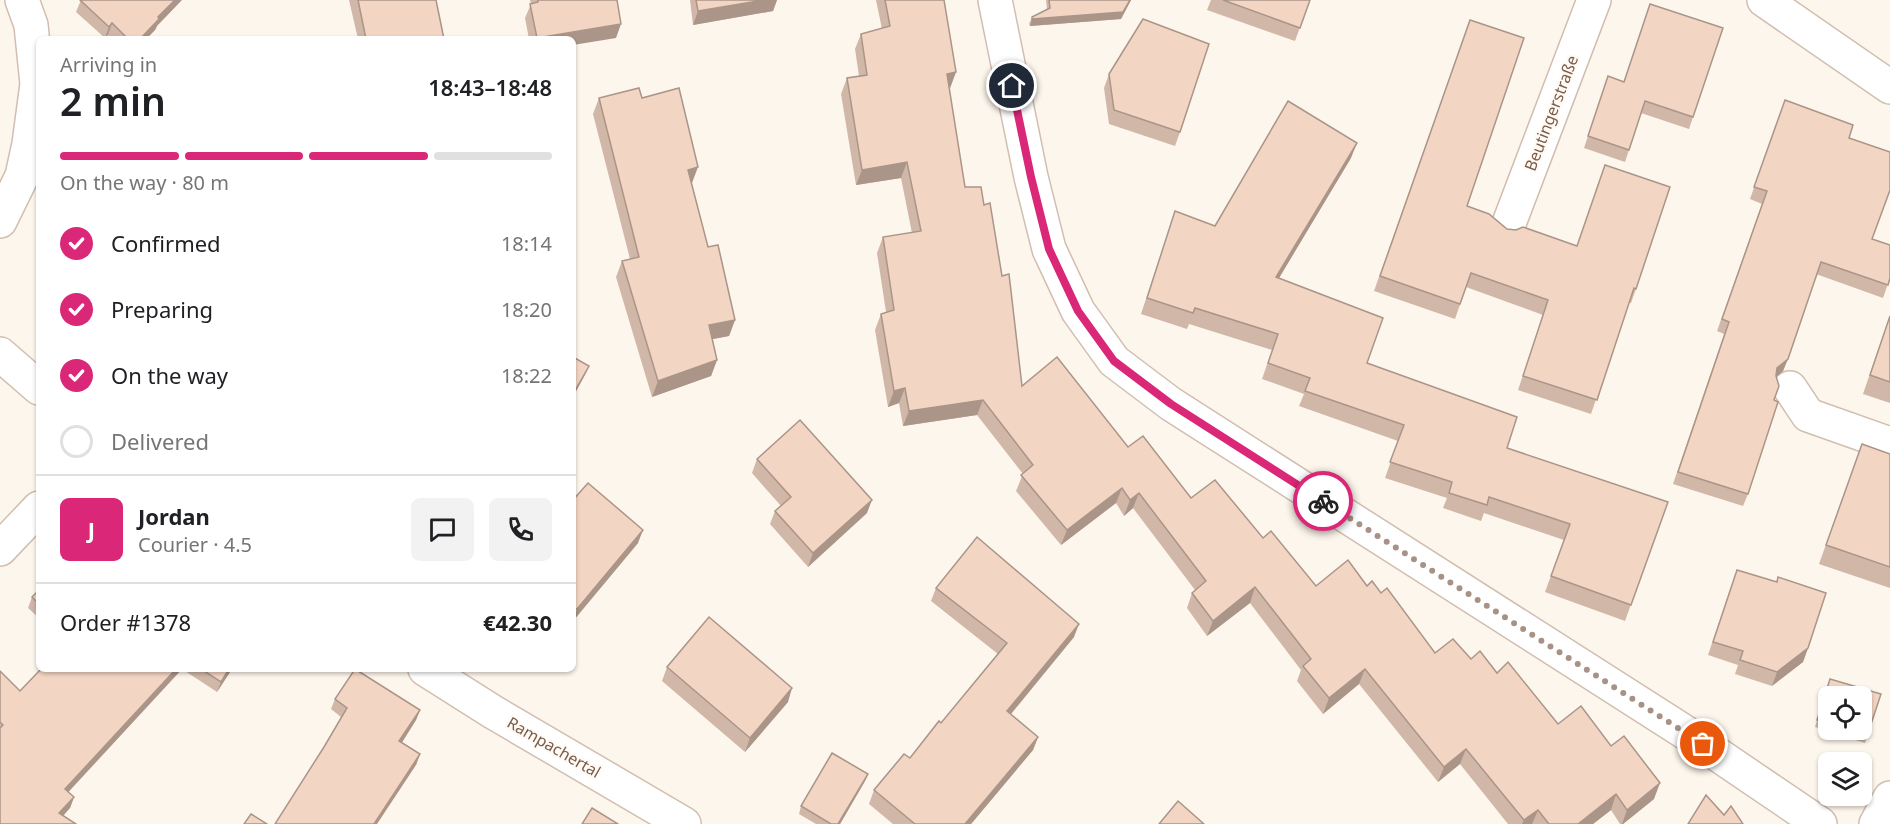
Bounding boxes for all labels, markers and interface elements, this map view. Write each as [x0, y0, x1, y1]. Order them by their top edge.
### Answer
text: Arriving in [60, 51, 157, 78]
street label: Beutingerstraße [1519, 52, 1583, 174]
pin [986, 60, 1037, 111]
icon: home [995, 69, 1028, 102]
text: 18:43–18:48 [428, 72, 552, 102]
text: 2 min [60, 74, 166, 127]
text: On the way · 80 m [60, 169, 229, 196]
icon: check [60, 227, 93, 260]
text: Confirmed [111, 228, 221, 258]
text: 18:14 [501, 230, 552, 257]
icon: check [60, 293, 93, 326]
text: Preparing [111, 294, 213, 324]
text: 18:20 [501, 296, 552, 323]
icon: check [60, 359, 93, 392]
text: On the way [111, 360, 228, 390]
text: 18:22 [501, 362, 552, 389]
text: Delivered [111, 426, 209, 456]
courier [1293, 471, 1353, 531]
icon: bike [1307, 485, 1340, 518]
button: chat [411, 498, 474, 561]
button: phone [489, 498, 552, 561]
text: Jordan [138, 501, 210, 531]
text: J [88, 514, 95, 544]
text: Courier · 4.5 [138, 531, 252, 558]
text: Order #1378 [60, 607, 191, 637]
text: €42.30 [483, 607, 552, 637]
map controls [1818, 686, 1872, 806]
button: locate [1818, 686, 1872, 740]
street label: Rampachertal [503, 711, 605, 783]
pin [1677, 718, 1728, 769]
icon: bag [1686, 727, 1719, 760]
button: layers [1818, 752, 1872, 806]

